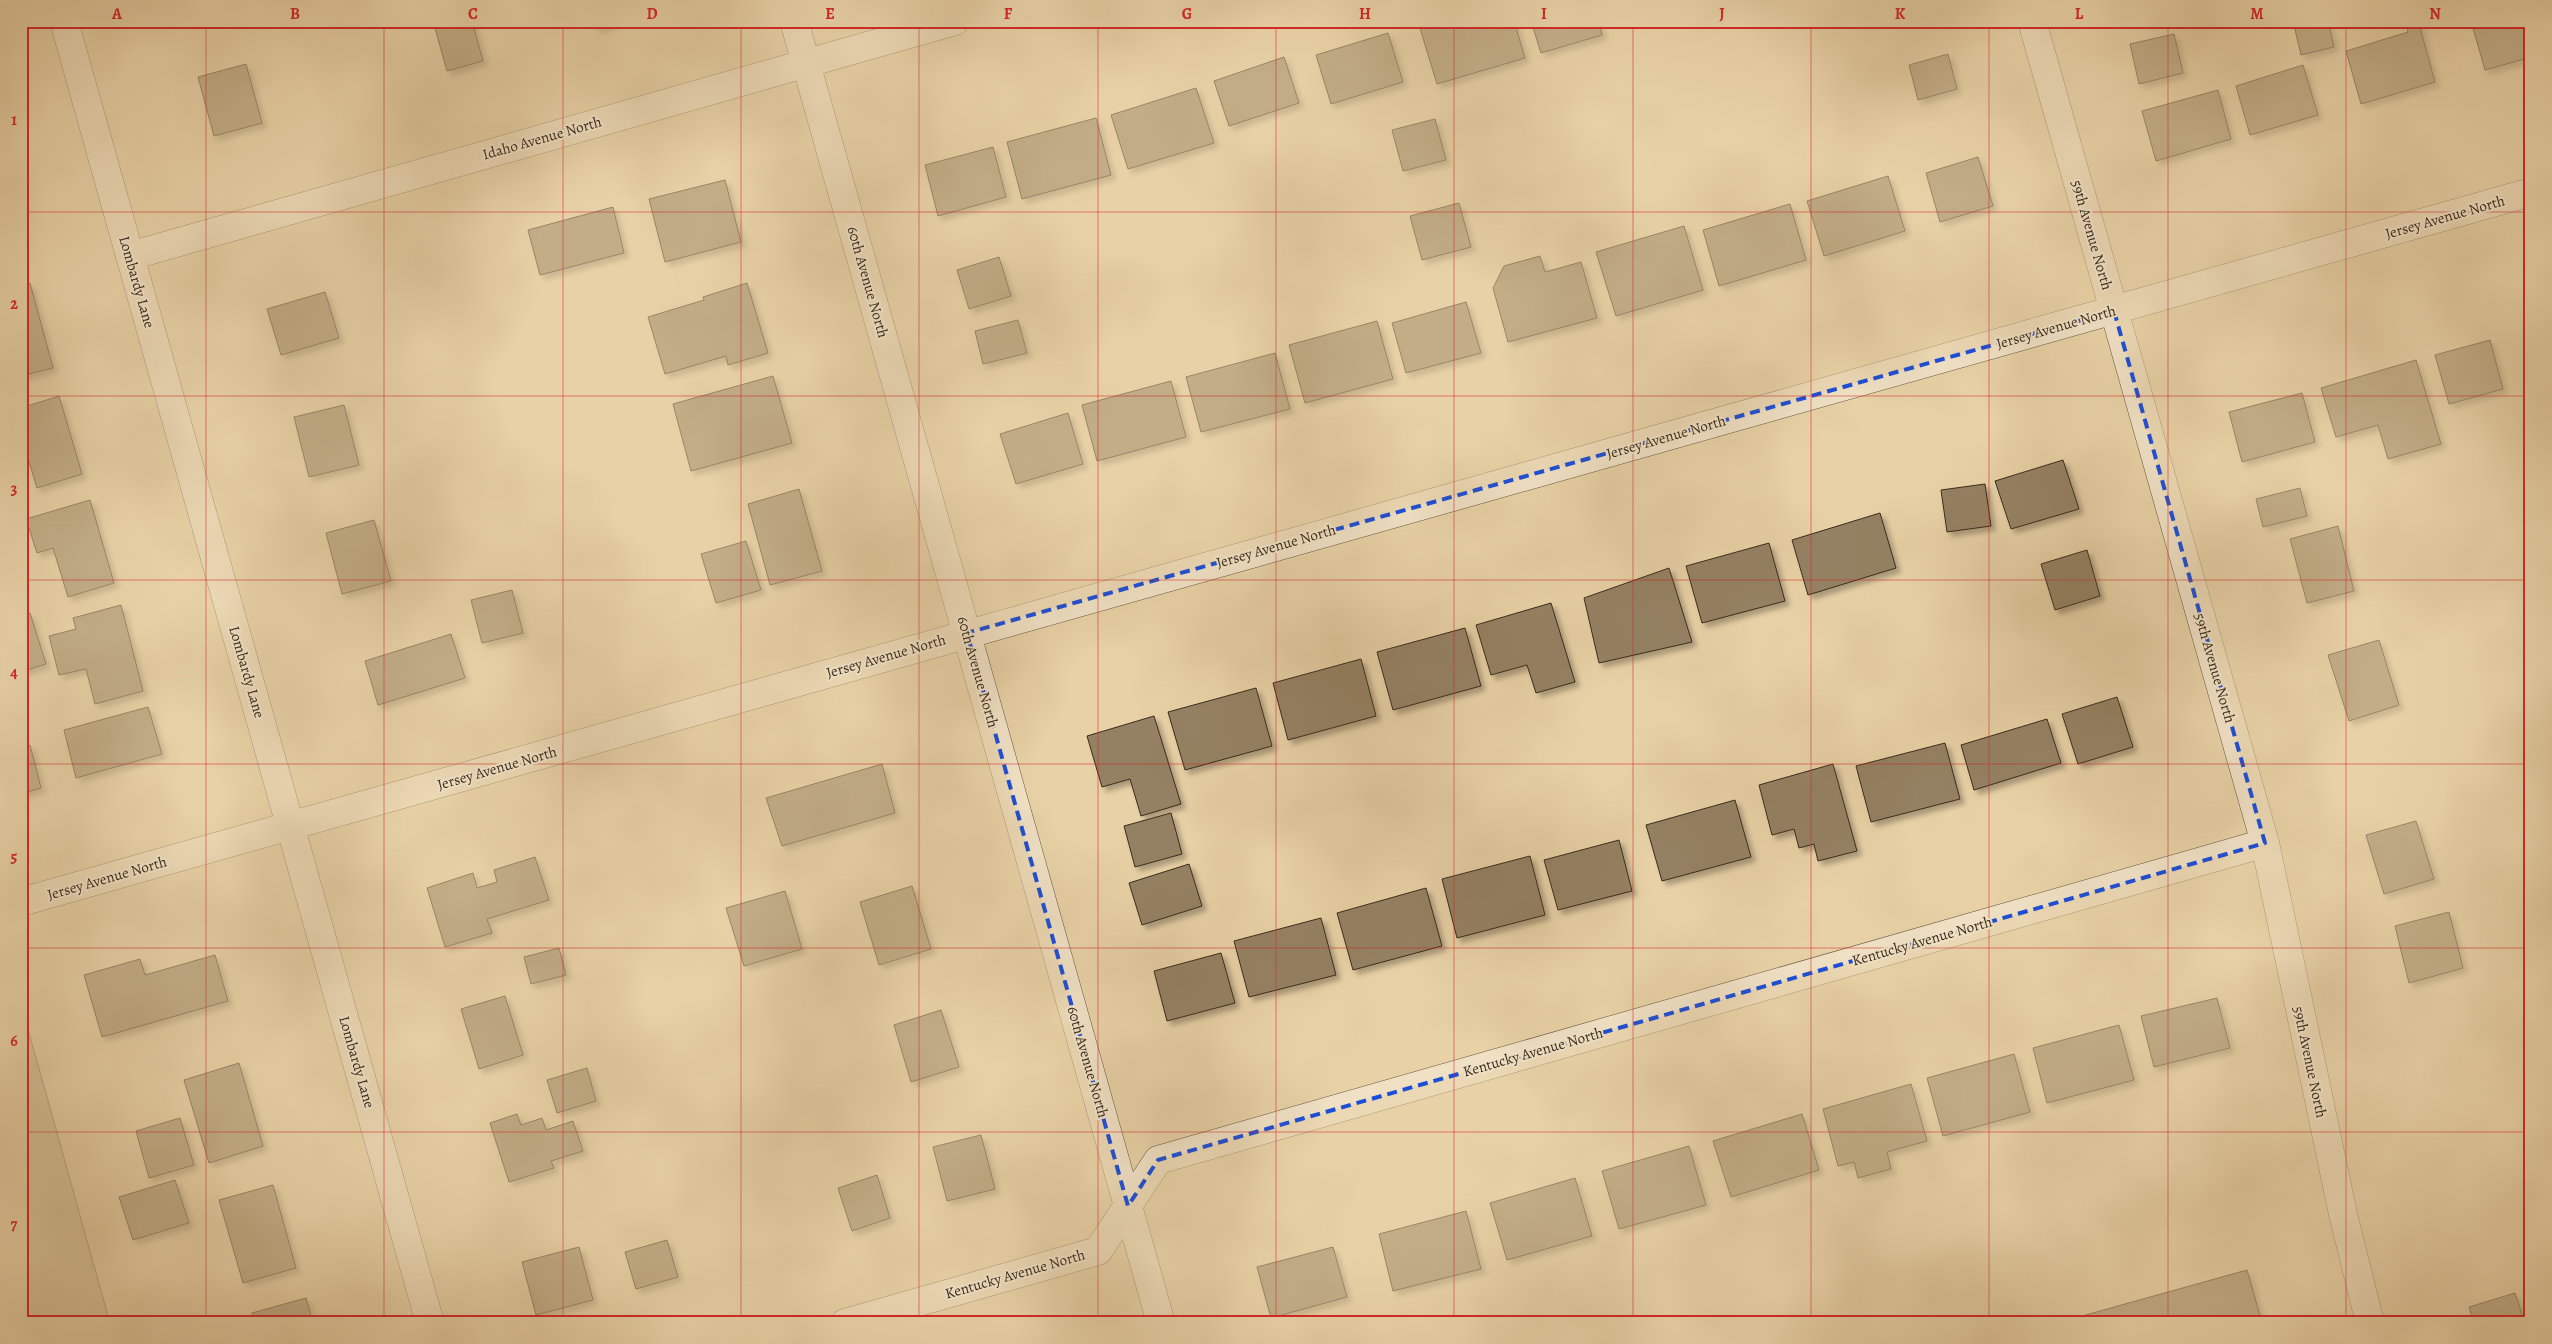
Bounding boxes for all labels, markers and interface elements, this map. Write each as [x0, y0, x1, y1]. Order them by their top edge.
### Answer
text: A [111, 3, 123, 25]
text: B [290, 3, 300, 25]
text: C [468, 3, 478, 25]
text: D [646, 3, 658, 25]
text: E [825, 3, 835, 25]
text: F [1004, 3, 1013, 25]
text: G [1182, 3, 1192, 25]
text: H [1359, 3, 1371, 25]
text: I [1541, 3, 1547, 25]
text: J [1719, 3, 1725, 25]
text: K [1895, 3, 1906, 25]
text: L [2075, 3, 2084, 25]
text: M [2250, 3, 2264, 25]
text: N [2429, 3, 2441, 25]
text: 1 [11, 109, 17, 131]
street label: Idaho Avenue North [480, 111, 604, 165]
street label: 59th Avenue North [2067, 178, 2117, 292]
street label: Jersey Avenue North [2383, 190, 2507, 244]
street label: 60th Avenue North [843, 224, 893, 340]
street label: Lombardy Lane [114, 234, 160, 331]
text: 2 [10, 293, 18, 315]
street label: Jersey Avenue North [1994, 300, 2118, 354]
street label: Jersey Avenue North [1604, 410, 1728, 464]
text: 3 [11, 478, 18, 500]
street label: Jersey Avenue North [1214, 519, 1338, 573]
street label: 59th Avenue North [2190, 611, 2240, 725]
street label: 60th Avenue North [953, 614, 1003, 730]
street label: Lombardy Lane [224, 624, 270, 721]
street label: Jersey Avenue North [824, 629, 948, 683]
text: 4 [10, 662, 18, 684]
street label: Jersey Avenue North [435, 741, 559, 795]
text: 5 [11, 846, 18, 868]
street label: Jersey Avenue North [45, 851, 169, 905]
street label: Kentucky Avenue North [1850, 911, 1994, 971]
street label: 60th Avenue North [1063, 1004, 1113, 1120]
street label: 59th Avenue North [2288, 1004, 2332, 1120]
street label: Lombardy Lane [334, 1014, 380, 1111]
street label: Kentucky Avenue North [1461, 1022, 1605, 1082]
text: 6 [10, 1030, 18, 1052]
text: 7 [11, 1214, 18, 1236]
street label: Kentucky Avenue North [943, 1244, 1087, 1304]

